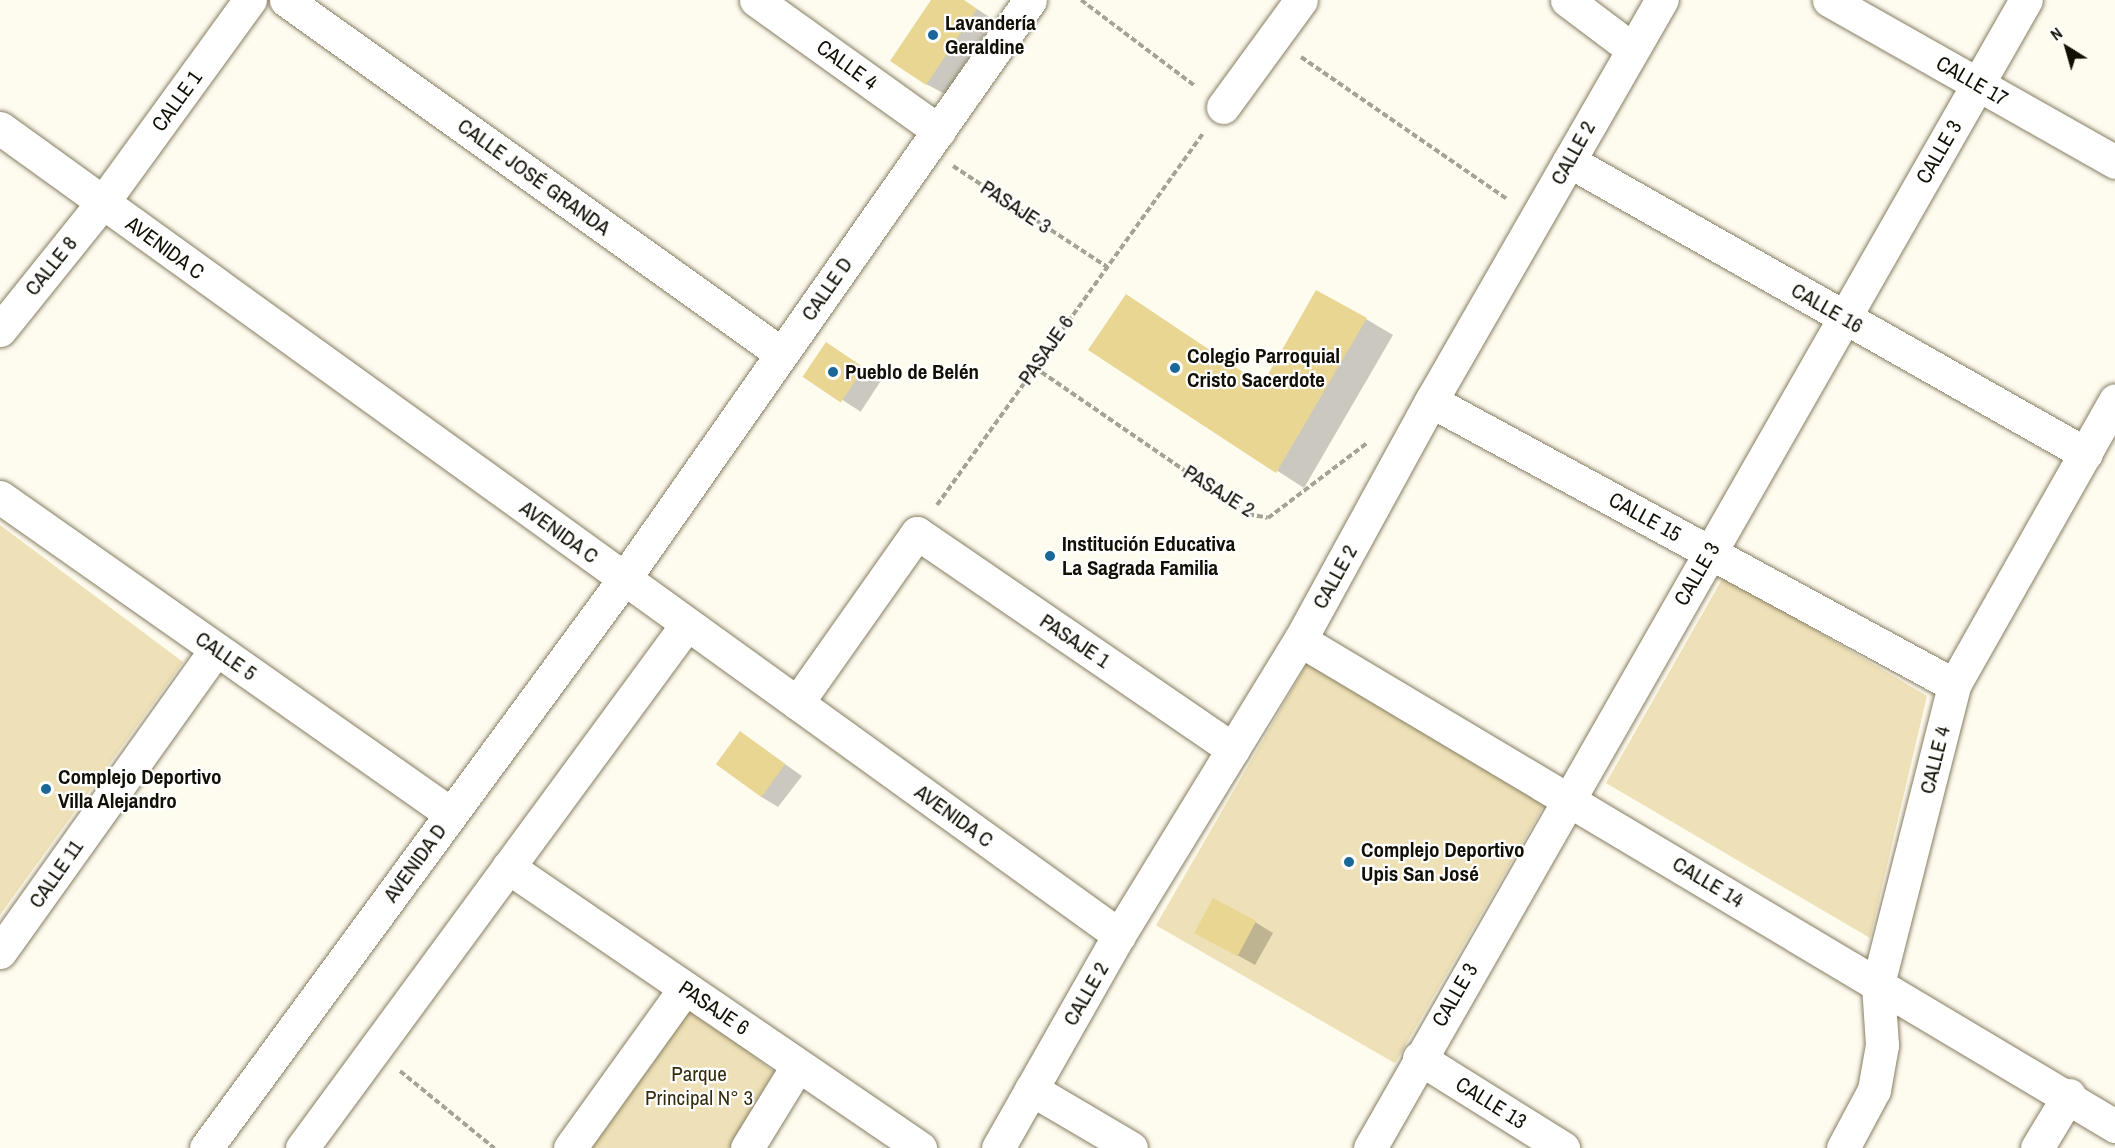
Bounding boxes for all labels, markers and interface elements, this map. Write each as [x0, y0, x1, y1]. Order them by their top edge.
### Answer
place label: Lavandería Geraldine [945, 10, 1036, 60]
north arrow [2037, 18, 2097, 78]
text: N [2046, 22, 2067, 45]
marker: Lavandería Geraldine [926, 28, 940, 42]
street label: CALLE 4 [812, 35, 882, 95]
street label: CALLE 17 [1932, 50, 2012, 112]
street label: CALLE 1 [147, 66, 207, 136]
street label: CALLE JOSÉ GRANDA [453, 113, 615, 241]
street label: CALLE 3 [1911, 116, 1967, 188]
street label: CALLE 2 [1545, 117, 1601, 189]
street label: PASAJE 3 [976, 175, 1056, 239]
street label: AVENIDA C [121, 211, 209, 285]
street label: CALLE 8 [20, 231, 82, 301]
street label: CALLE D [796, 252, 858, 326]
street label: CALLE 16 [1787, 277, 1867, 339]
street label: PASAJE 6 [1013, 310, 1079, 390]
place label: Colegio Parroquial Cristo Sacerdote [1187, 343, 1340, 393]
place label: Pueblo de Belén [845, 359, 979, 385]
marker: Colegio Parroquial Cristo Sacerdote [1168, 361, 1182, 375]
marker: Pueblo de Belén [826, 365, 840, 379]
street label: PASAJE 2 [1179, 459, 1259, 523]
street label: CALLE 15 [1605, 487, 1685, 547]
street label: AVENIDA C [515, 495, 603, 569]
place label: Institución Educativa La Sagrada Familia [1062, 531, 1235, 581]
street label: CALLE 3 [1669, 538, 1725, 610]
street label: CALLE 2 [1307, 541, 1363, 613]
marker: Institución Educativa La Sagrada Familia [1043, 549, 1057, 563]
street label: PASAJE 1 [1035, 608, 1115, 674]
street label: CALLE 5 [191, 626, 261, 686]
street label: CALLE 4 [1914, 724, 1956, 796]
place label: Complejo Deportivo Villa Alejandro [58, 764, 222, 814]
street label: AVENIDA C [910, 779, 998, 853]
marker: Complejo Deportivo Villa Alejandro [39, 782, 53, 796]
street label: AVENIDA D [378, 819, 452, 907]
street label: CALLE 11 [24, 835, 88, 913]
place label: Complejo Deportivo Upis San José [1361, 837, 1525, 887]
street label: CALLE 14 [1668, 851, 1748, 913]
marker: Complejo Deportivo Upis San José [1342, 855, 1356, 869]
street label: CALLE 2 [1058, 958, 1114, 1030]
street label: CALLE 3 [1427, 959, 1483, 1031]
street label: PASAJE 6 [674, 975, 754, 1041]
park label: Parque Principal N° 3 [645, 1061, 753, 1111]
street label: CALLE 13 [1451, 1072, 1531, 1134]

